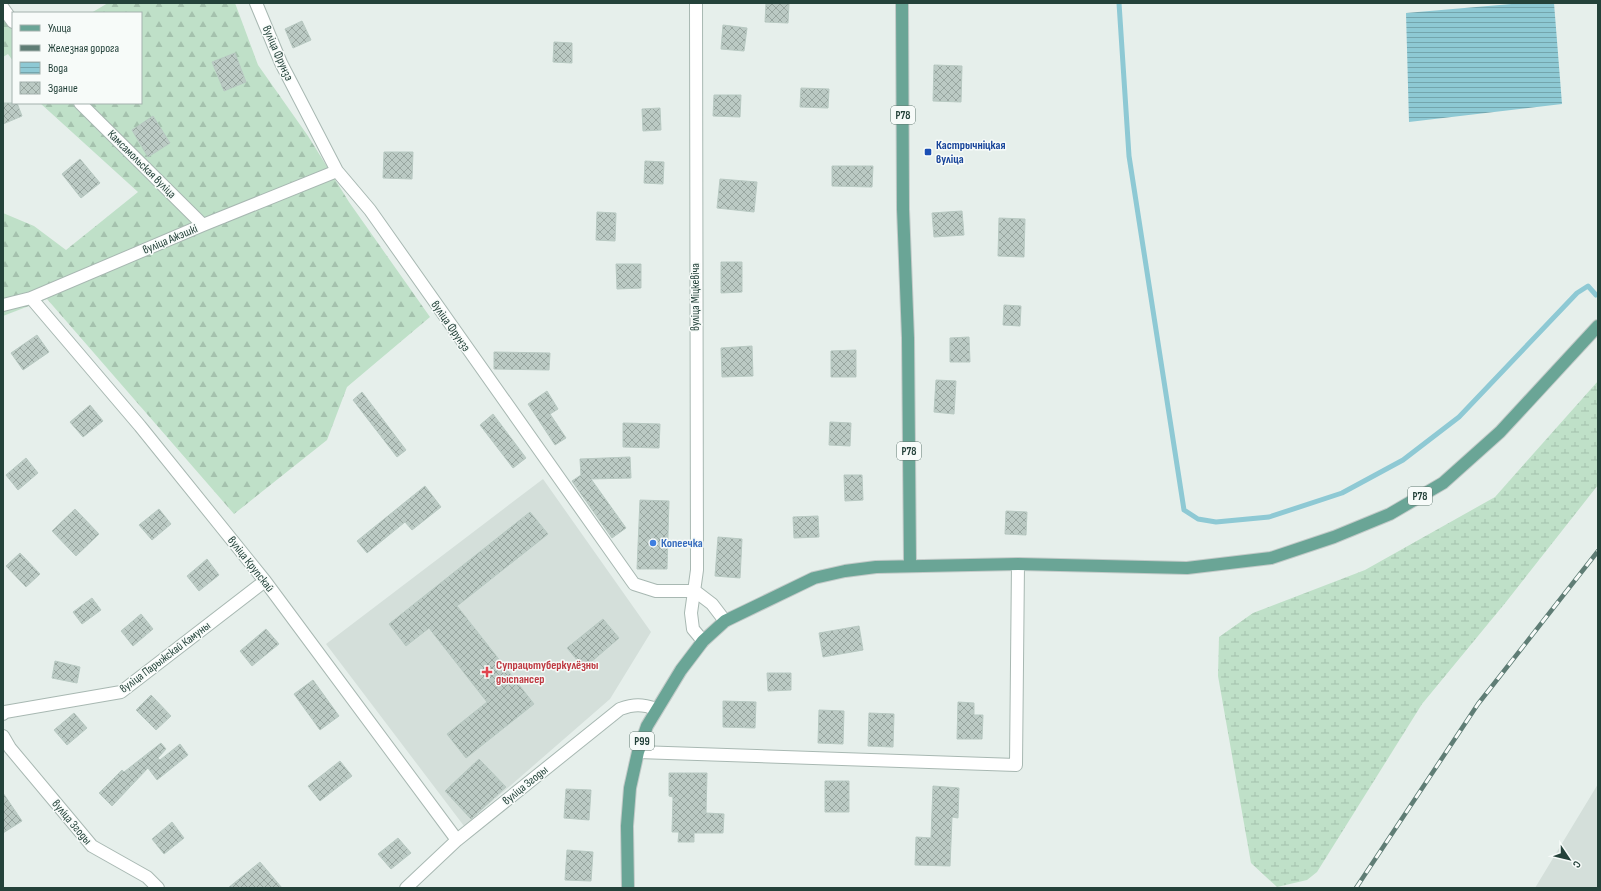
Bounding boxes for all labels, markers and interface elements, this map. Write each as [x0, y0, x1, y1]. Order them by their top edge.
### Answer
legend [12, 12, 142, 104]
text: Улица [48, 21, 72, 36]
street label: вуліца Фрунзэ [259, 23, 296, 83]
text: Железная дорога [48, 41, 120, 56]
text: Вода [48, 61, 68, 76]
text: Здание [48, 81, 78, 96]
road number: Р78 [891, 106, 915, 124]
street label: Камсамольская вуліца [104, 127, 179, 202]
place label: Кастрычніцкая вуліца [936, 138, 1006, 167]
marker: Кастрычніцкая вуліца [923, 147, 933, 157]
street label: вуліца Ажэшкі [140, 221, 200, 258]
street label: вуліца Міцкевіча [688, 263, 703, 331]
street label: вуліца Фрунзэ [428, 298, 474, 355]
road number: Р78 [897, 442, 921, 460]
road number: Р78 [1408, 487, 1432, 505]
street label: вуліца Крупскай [224, 533, 277, 595]
place label: Копеечка [661, 536, 703, 551]
marker: Копеечка [648, 538, 658, 548]
street label: вуліца Парыжскай Камуны [117, 618, 214, 696]
place label: Супрацьтуберкулёзны дыспансер [496, 658, 599, 687]
marker: Супрацьтуберкулёзны дыспансер [481, 666, 493, 678]
road number: Р99 [630, 732, 654, 750]
street label: вуліца Згоды [500, 762, 551, 808]
street label: вуліца Згоды [48, 797, 95, 848]
north arrow [1549, 839, 1589, 879]
text: С [1570, 858, 1584, 871]

